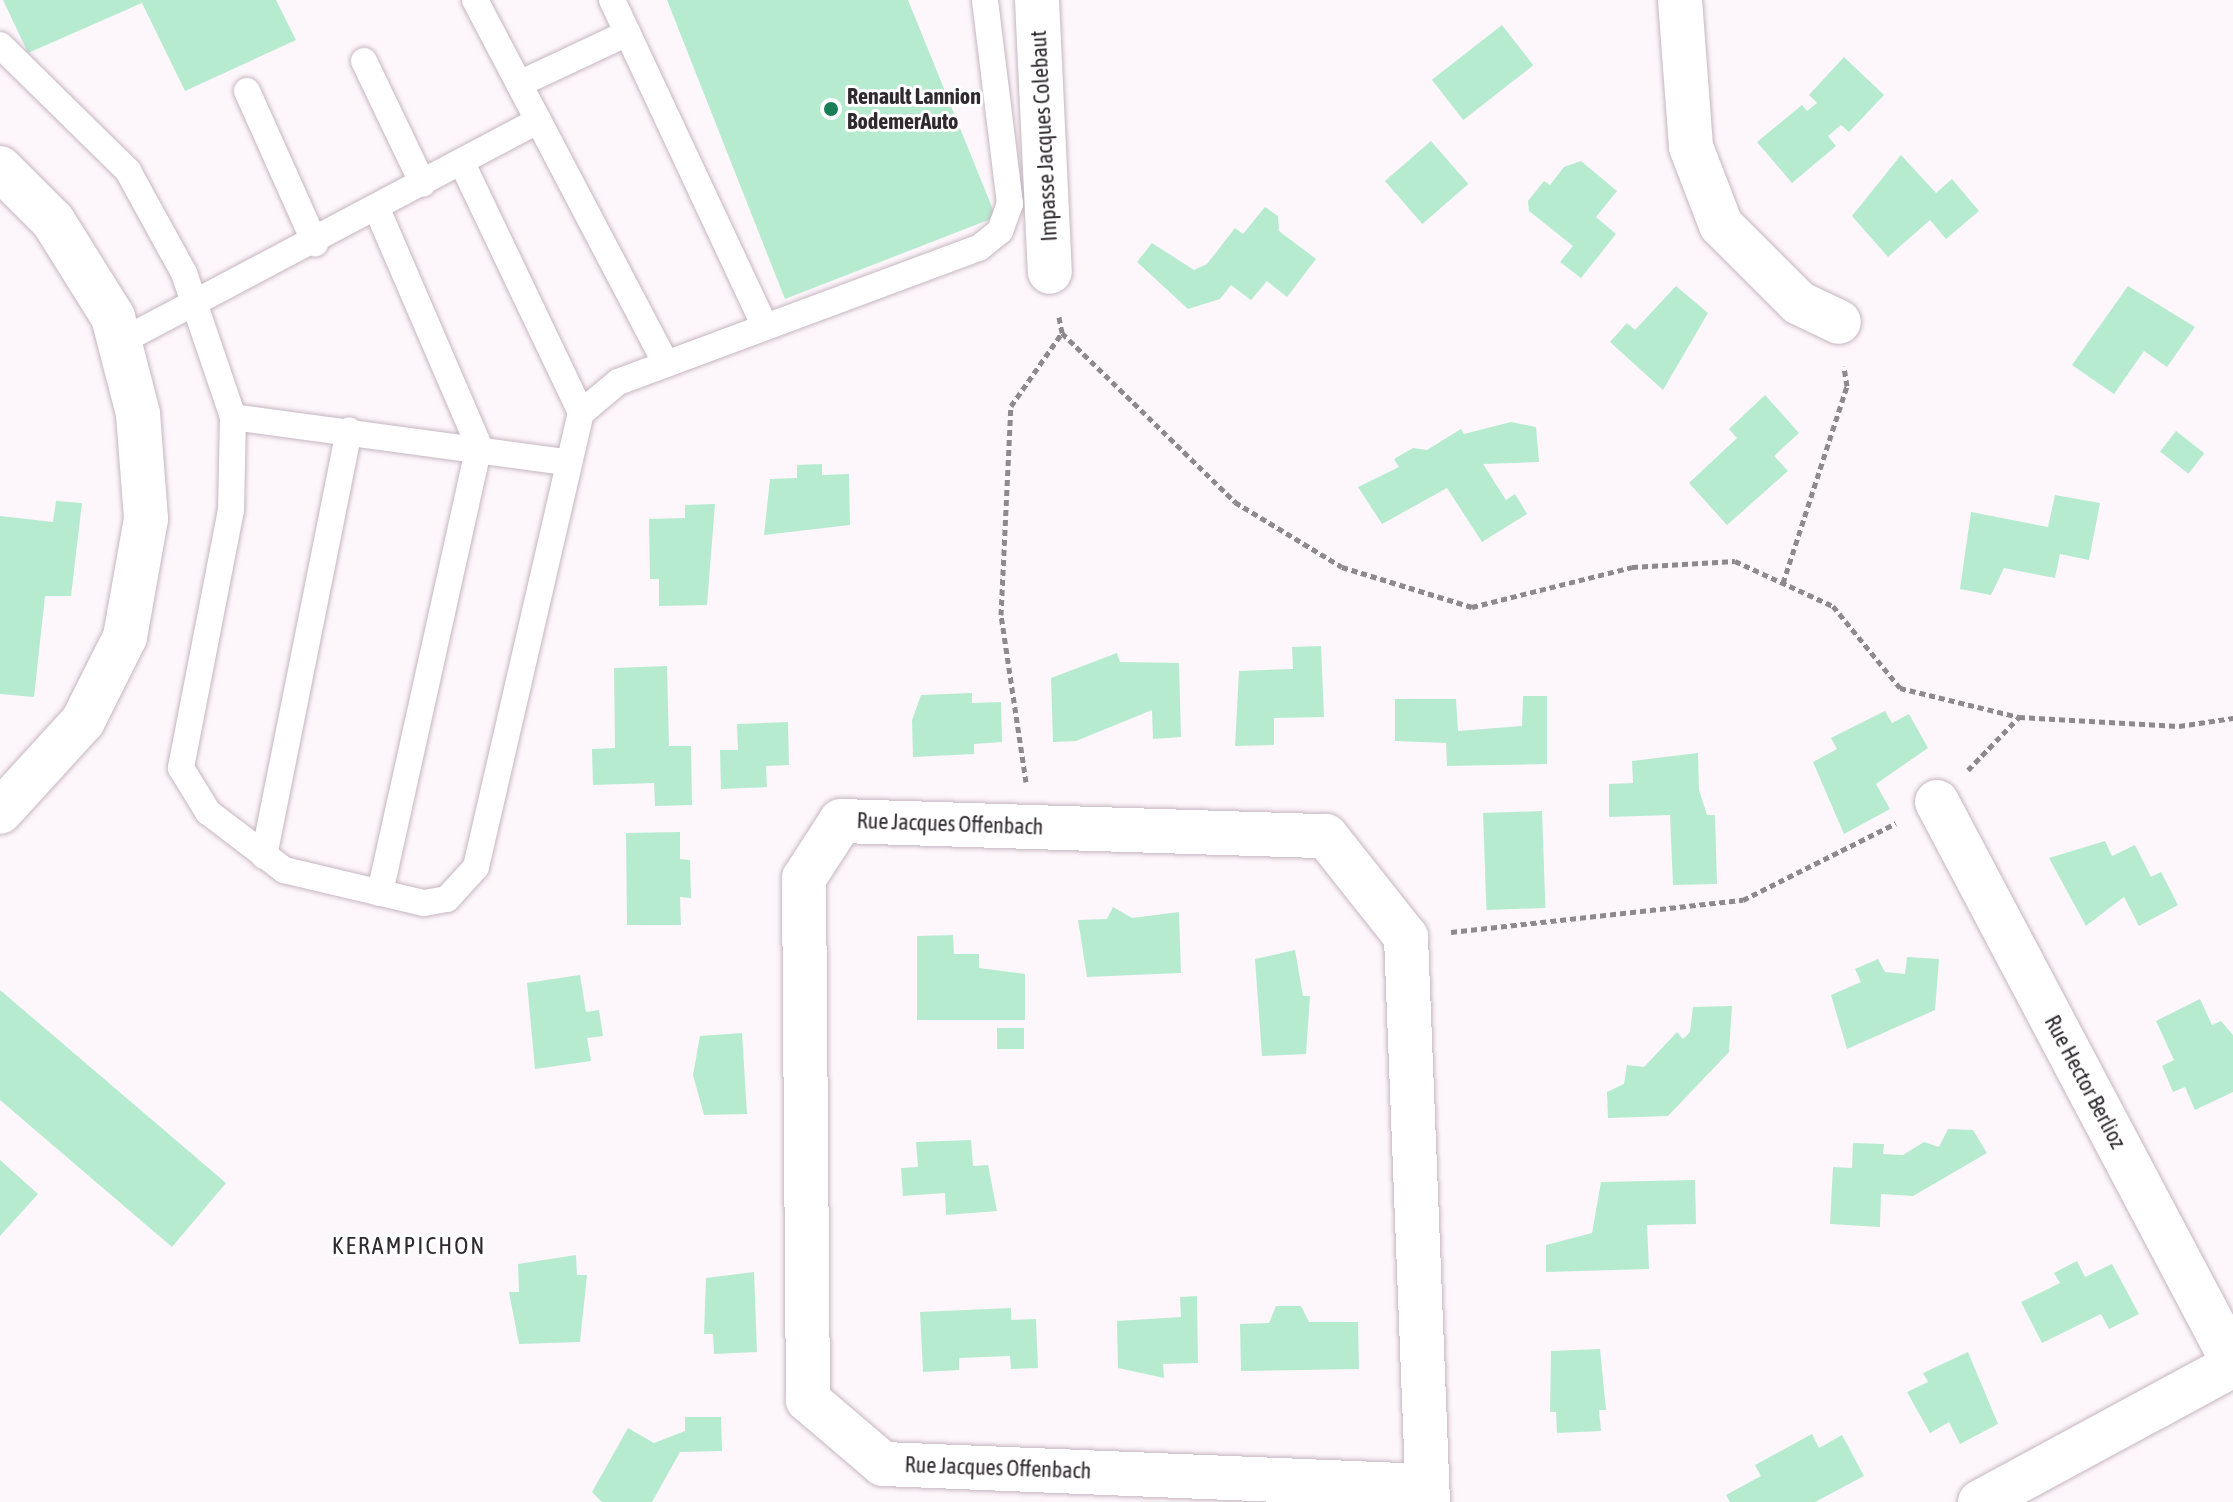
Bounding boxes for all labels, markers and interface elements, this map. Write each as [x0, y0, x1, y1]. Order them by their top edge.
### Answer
street label: Impasse Jacques Colebaut [1025, 30, 1063, 242]
place label: Renault Lannion BodemerAuto [847, 83, 981, 134]
marker: Renault Lannion BodemerAuto [822, 100, 840, 118]
street label: Rue Jacques Offenbach [856, 808, 1044, 840]
street label: Rue Hector Berlioz [2039, 1011, 2131, 1153]
district label: KERAMPICHON [332, 1232, 486, 1260]
street label: Rue Jacques Offenbach [904, 1452, 1092, 1484]

